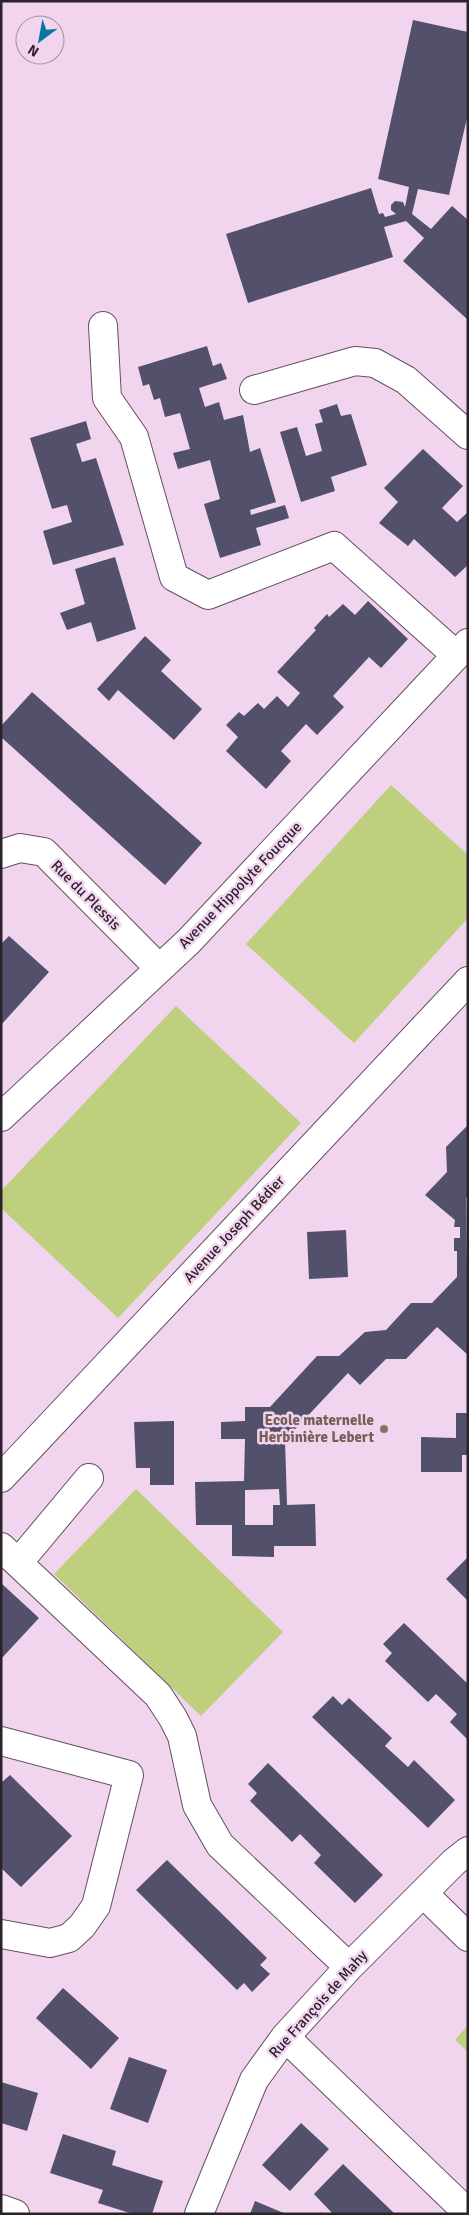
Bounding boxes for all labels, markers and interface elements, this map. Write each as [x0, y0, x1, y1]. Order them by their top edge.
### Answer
north arrow [15, 15, 65, 65]
text: N [25, 41, 42, 60]
street label: Avenue Hippolyte Foucque [175, 818, 305, 952]
street label: Rue du Plessis [47, 856, 125, 934]
street label: Avenue Joseph Bédier [180, 1171, 289, 1286]
place label: Ecole maternelle Herbinière Lebert [258, 1411, 374, 1446]
marker: Ecole maternelle Herbinière Lebert [378, 1423, 390, 1435]
street label: Rue François de Mahy [265, 1947, 371, 2061]

